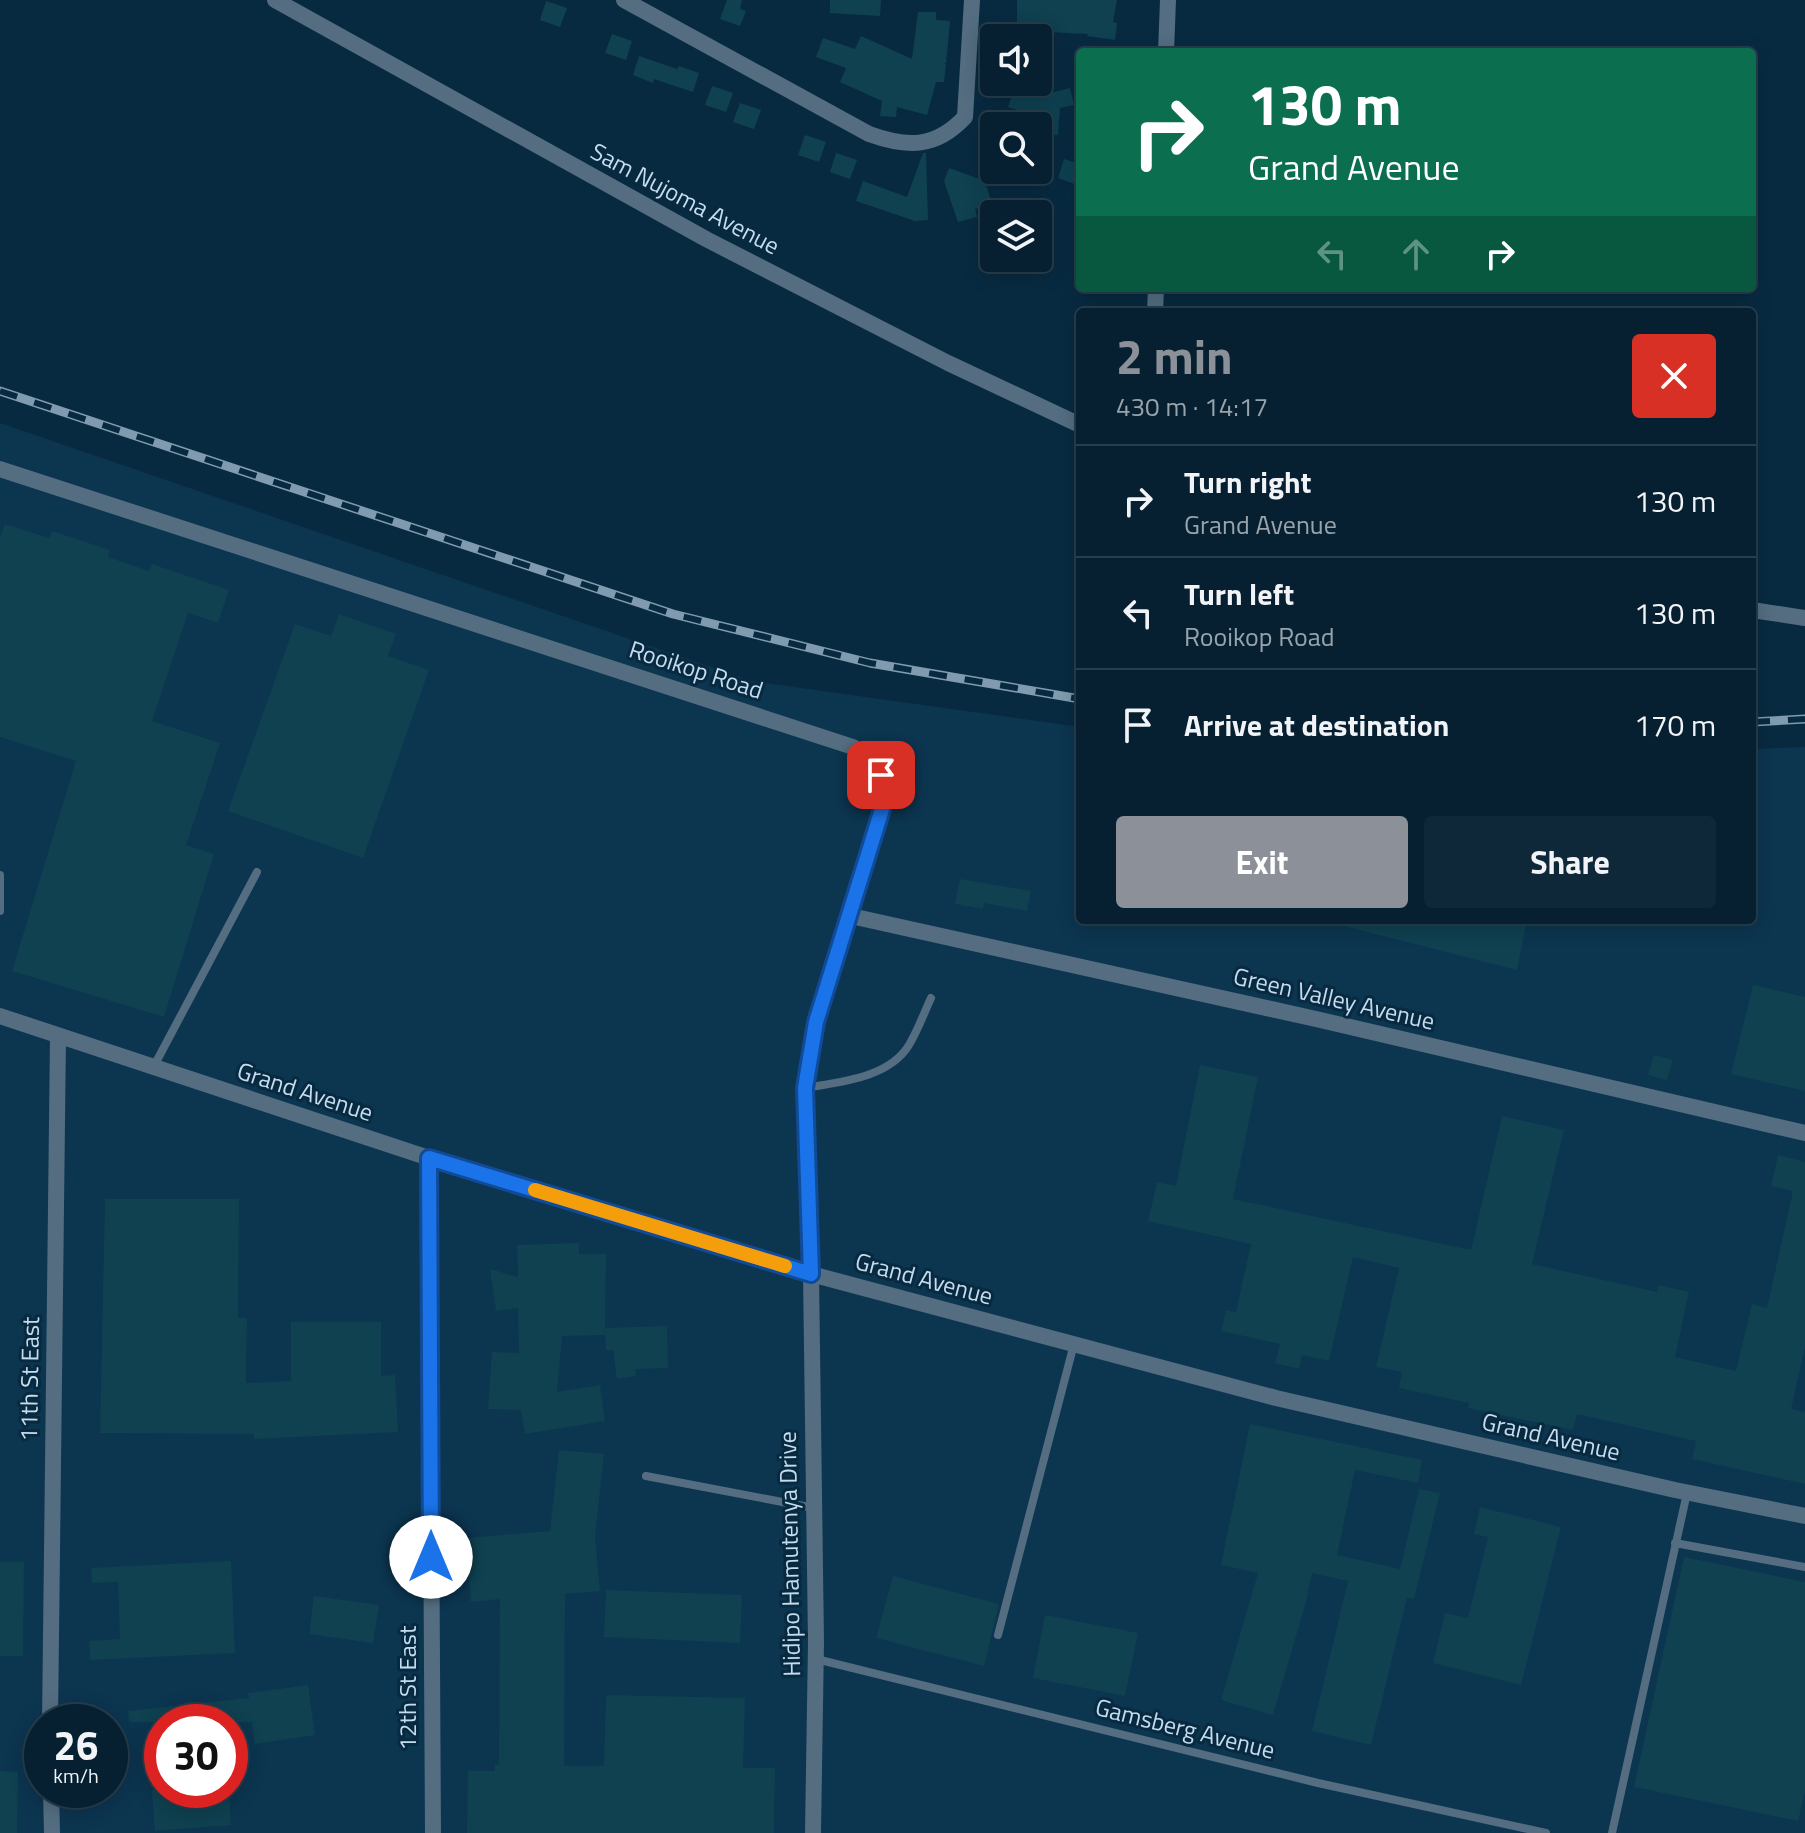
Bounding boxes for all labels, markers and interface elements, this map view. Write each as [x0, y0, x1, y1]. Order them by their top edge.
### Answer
map controls [980, 24, 1052, 272]
button: sound [980, 24, 1052, 96]
text: 130 m [1248, 62, 1401, 147]
icon: right [1116, 80, 1220, 184]
button: search [980, 112, 1052, 184]
street label: Sam Nujoma Avenue [584, 133, 787, 263]
text: Grand Avenue [1248, 139, 1460, 194]
button: layers [980, 200, 1052, 272]
icon: left [1310, 232, 1354, 276]
icon: ahead [1394, 232, 1438, 276]
icon: right [1478, 232, 1522, 276]
text: 2 min [1116, 320, 1233, 393]
button: close [1632, 334, 1716, 418]
text: 430 m · 14:17 [1116, 387, 1268, 426]
text: Turn right [1184, 459, 1312, 505]
text: 130 m [1634, 478, 1716, 524]
icon: right [1116, 479, 1160, 523]
text: Grand Avenue [1184, 505, 1337, 544]
text: Turn left [1184, 571, 1294, 617]
text: 130 m [1634, 590, 1716, 636]
icon: left [1116, 591, 1160, 635]
text: Rooikop Road [1184, 617, 1335, 656]
street label: Rooikop Road [625, 630, 768, 708]
text: Arrive at destination [1184, 702, 1449, 748]
text: 170 m [1634, 702, 1716, 748]
icon: arrive [1116, 703, 1160, 747]
pin [847, 741, 915, 809]
icon: arrive [859, 753, 903, 797]
button: Exit [1116, 816, 1408, 908]
button: Share [1424, 816, 1716, 908]
street label: Green Valley Avenue [1230, 957, 1438, 1039]
street label: Grand Avenue [233, 1052, 378, 1130]
street label: Grand Avenue [851, 1242, 997, 1314]
street label: 11th St East [10, 1316, 48, 1442]
street label: Grand Avenue [1478, 1403, 1624, 1469]
street label: Hidipo Hamutenya Drive [769, 1431, 809, 1677]
position arrow [389, 1515, 473, 1599]
street label: 12th St East [389, 1625, 425, 1750]
street label: Gamsberg Avenue [1092, 1688, 1279, 1768]
speed limit sign: 30 [144, 1704, 248, 1808]
text: 26 [54, 1715, 98, 1776]
text: km/h [53, 1760, 99, 1791]

